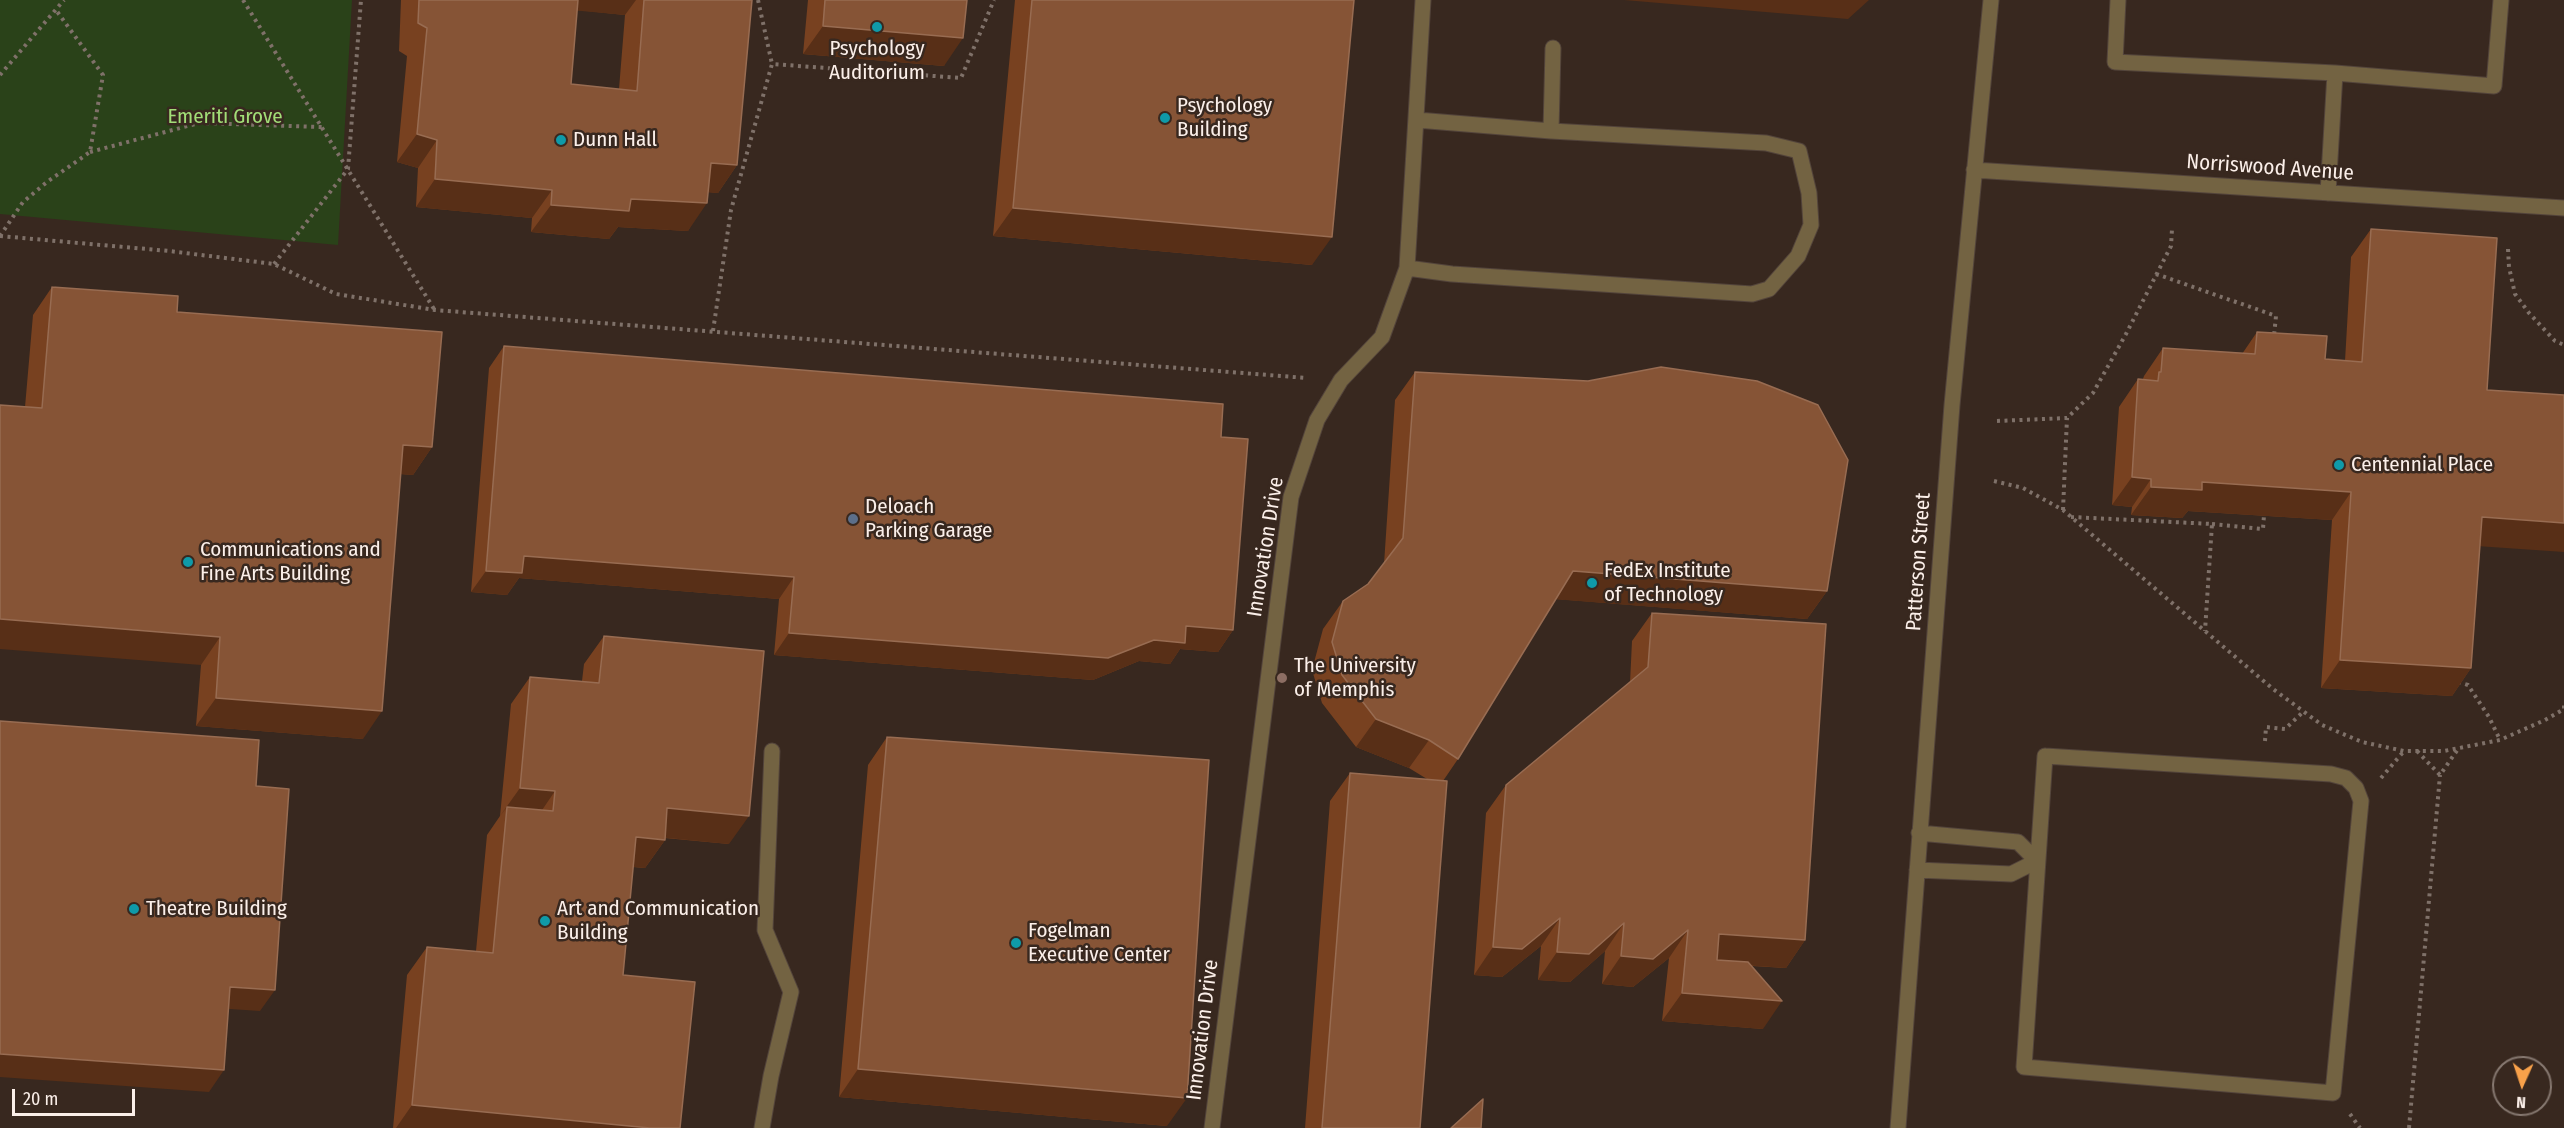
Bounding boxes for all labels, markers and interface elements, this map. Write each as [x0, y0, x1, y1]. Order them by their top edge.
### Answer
marker: Psychology Auditorium [870, 20, 884, 34]
place label: Psychology Auditorium [829, 36, 925, 86]
place label: Psychology Building [1177, 93, 1272, 143]
park label: Emeriti Grove [167, 104, 283, 130]
marker: Psychology Building [1158, 111, 1172, 125]
place label: Dunn Hall [573, 127, 657, 153]
marker: Dunn Hall [554, 133, 568, 147]
street label: Norriswood Avenue [2185, 150, 2355, 186]
place label: Centennial Place [2351, 452, 2493, 478]
marker: Centennial Place [2332, 458, 2346, 472]
street label: Innovation Drive [1242, 475, 1290, 619]
street label: Patterson Street [1902, 492, 1936, 632]
place label: Deloach Parking Garage [865, 494, 992, 544]
marker: Deloach Parking Garage [846, 512, 860, 526]
place label: Communications and Fine Arts Building [200, 537, 381, 587]
marker: Communications and Fine Arts Building [181, 555, 195, 569]
place label: FedEx Institute of Technology [1604, 558, 1731, 608]
marker: FedEx Institute of Technology [1585, 576, 1599, 590]
place label: The University of Memphis [1294, 653, 1416, 703]
marker: The University of Memphis [1275, 671, 1289, 685]
place label: Theatre Building [146, 896, 287, 922]
place label: Art and Communication Building [557, 896, 759, 946]
marker: Theatre Building [127, 902, 141, 916]
marker: Art and Communication Building [538, 914, 552, 928]
place label: Fogelman Executive Center [1028, 918, 1170, 968]
marker: Fogelman Executive Center [1009, 936, 1023, 950]
street label: Innovation Drive [1182, 958, 1224, 1102]
north arrow [2492, 1056, 2552, 1116]
scale bar [15, 1077, 138, 1115]
text: 20 m [23, 1088, 58, 1110]
text: N [2516, 1093, 2526, 1112]

